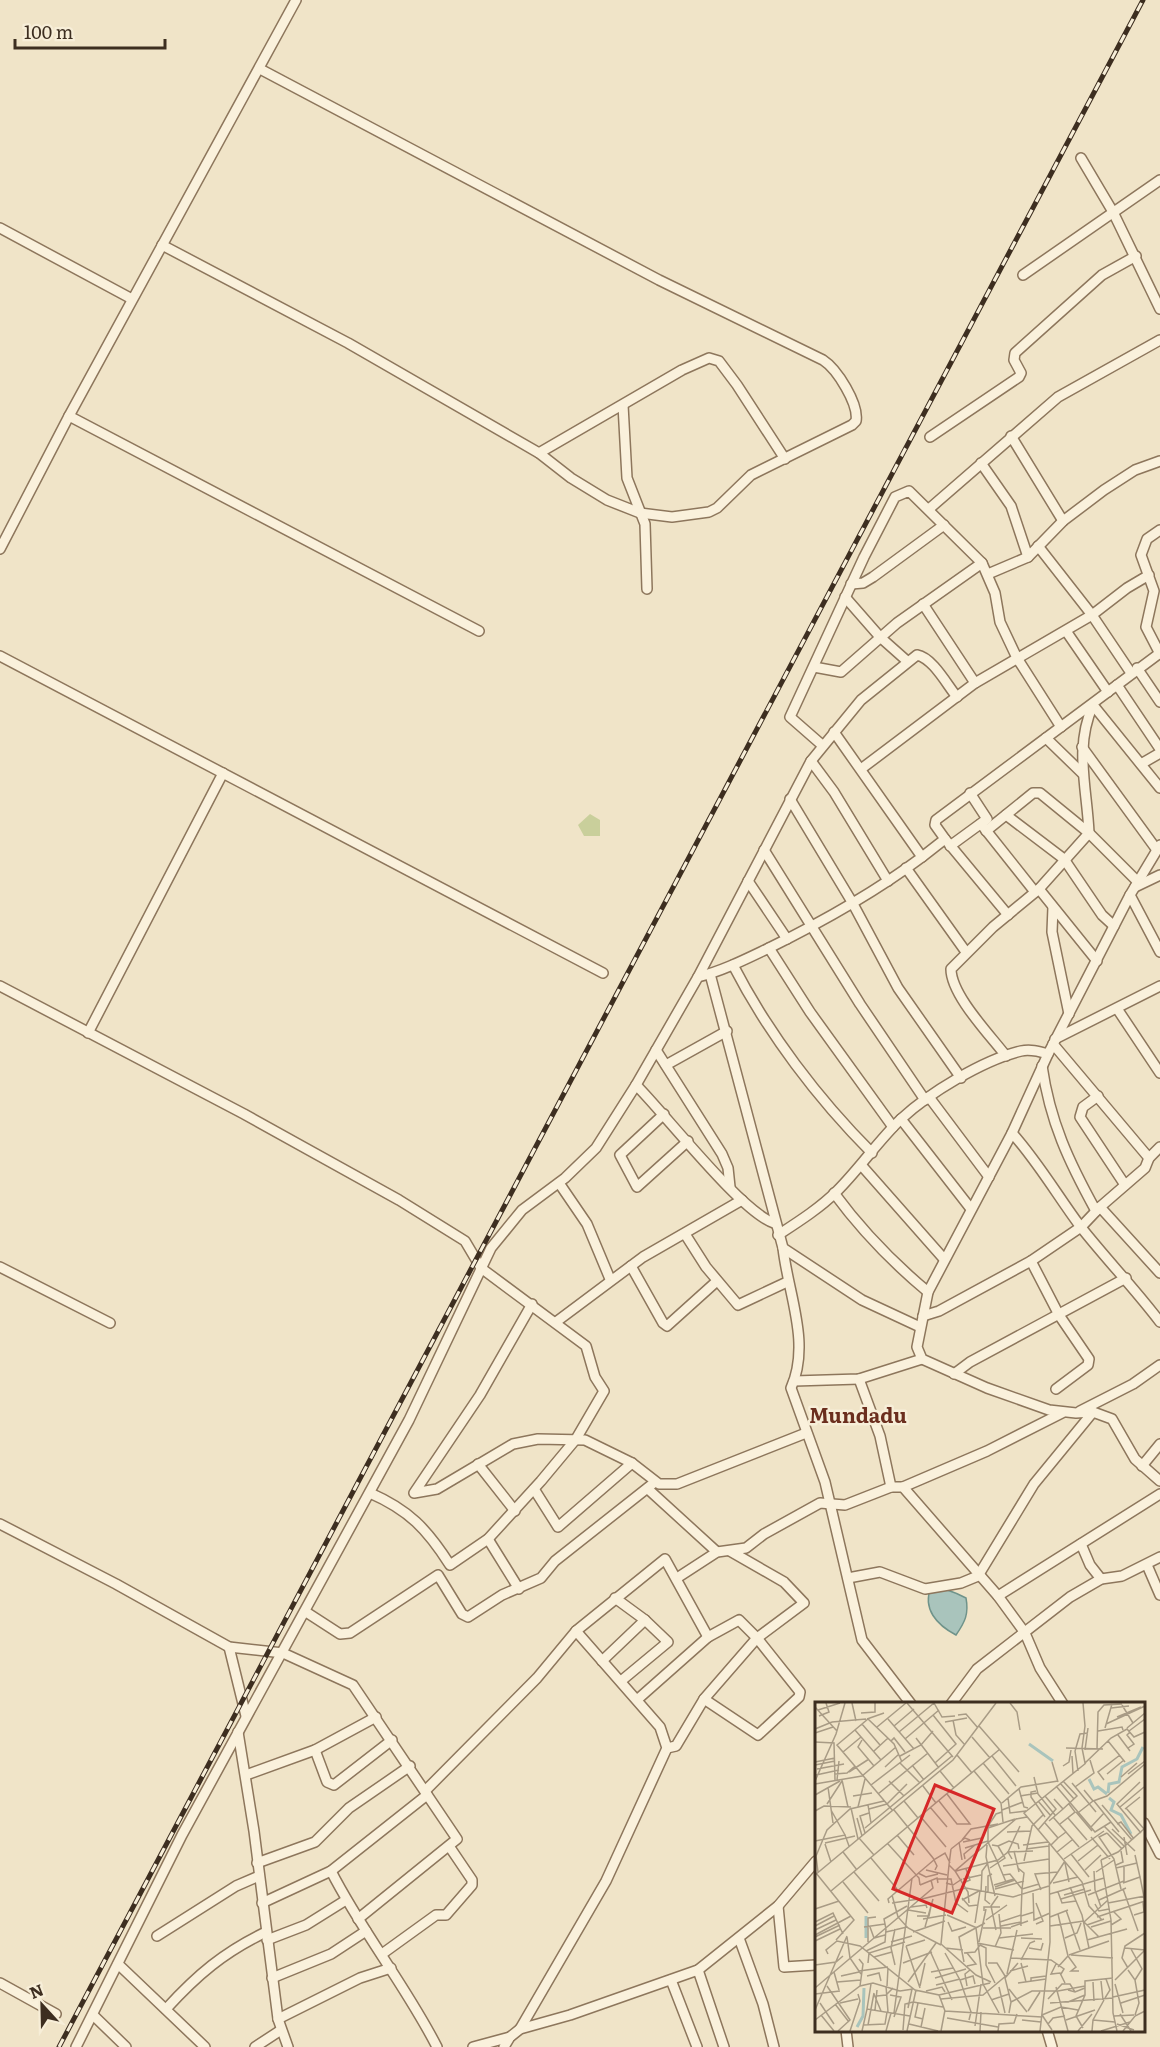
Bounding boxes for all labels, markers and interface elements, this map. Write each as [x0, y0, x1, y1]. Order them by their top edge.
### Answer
scale bar [15, 12, 165, 50]
text: 100 m [24, 18, 73, 45]
district label: Mundadu [809, 1399, 907, 1429]
inset map [815, 1702, 1145, 2032]
north arrow [12, 1975, 72, 2035]
text: N [25, 1977, 47, 2004]

